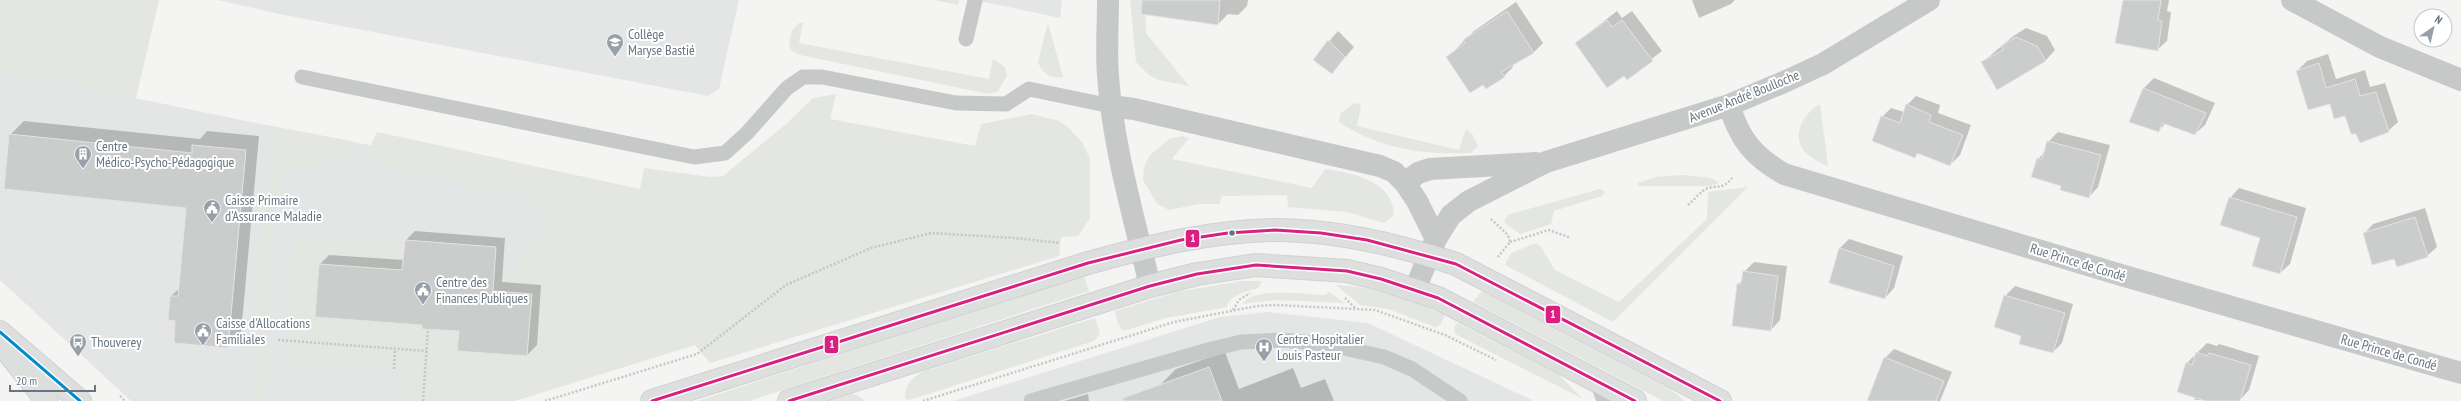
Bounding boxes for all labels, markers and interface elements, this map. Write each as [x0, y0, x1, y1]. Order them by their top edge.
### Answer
north arrow [2413, 8, 2453, 48]
text: N [2432, 12, 2445, 27]
place label: Collège Maryse Bastié [628, 25, 695, 59]
school or university icon: Collège Maryse Bastié [605, 32, 625, 57]
street label: Avenue André Boulloche [1686, 66, 1802, 126]
place label: Centre Médico-Psycho-Pédagogique [96, 137, 235, 171]
building icon: Centre Médico-Psycho-Pédagogique [73, 144, 93, 169]
place label: Caisse Primaire d'Assurance Maladie [225, 191, 322, 225]
public building icon: Caisse Primaire d'Assurance Maladie [202, 198, 222, 223]
unlabelled marker [1227, 228, 1237, 238]
line badge: 1 [1185, 229, 1200, 248]
text: 1 [1190, 231, 1196, 245]
street label: Rue Prince de Condé [2028, 239, 2128, 285]
place label: Centre des Finances Publiques [436, 273, 528, 307]
public building icon: Centre des Finances Publiques [413, 280, 433, 305]
line badge: 1 [1545, 305, 1561, 324]
text: 1 [1550, 307, 1556, 321]
place label: Caisse d'Allocations Familiales [216, 314, 310, 348]
public building icon: Caisse d'Allocations Familiales [193, 321, 213, 346]
place label: Centre Hospitalier Louis Pasteur [1277, 330, 1364, 364]
street label: Rue Prince de Condé [2339, 330, 2439, 374]
bus stop icon: Thouverey [68, 332, 88, 357]
place label: Thouverey [91, 333, 142, 351]
line badge: 1 [824, 335, 839, 354]
text: 1 [829, 337, 835, 351]
hospital icon: Centre Hospitalier Louis Pasteur [1254, 337, 1274, 362]
scale bar [10, 367, 95, 393]
text: 20 m [16, 373, 37, 388]

